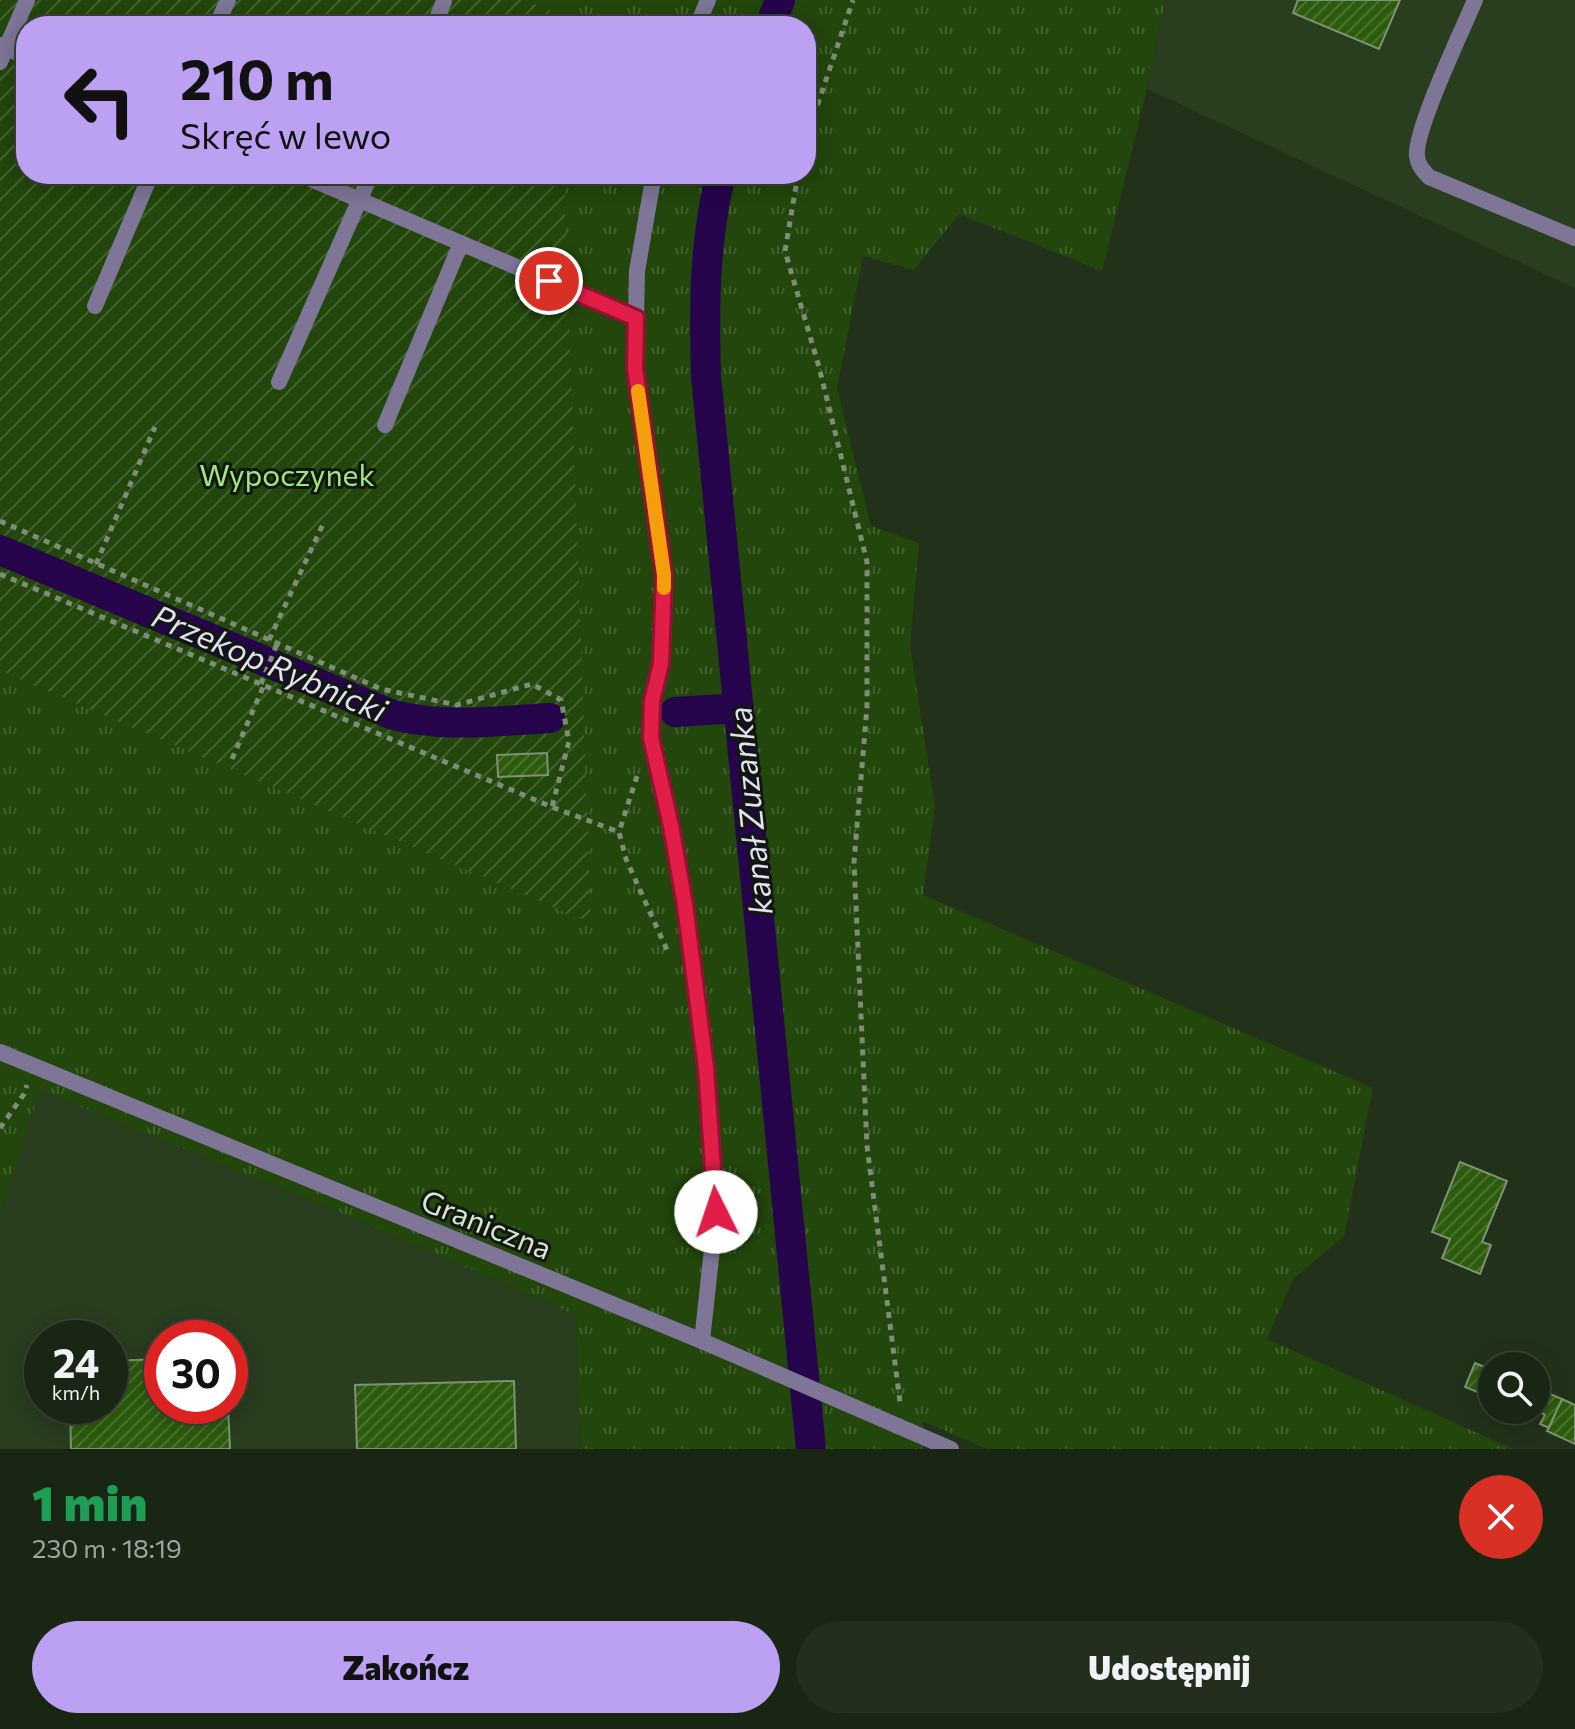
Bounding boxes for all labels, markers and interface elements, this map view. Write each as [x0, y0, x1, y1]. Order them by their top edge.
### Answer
text: 210 m [180, 43, 334, 112]
icon: left [48, 48, 152, 152]
text: Skręć w lewo [180, 112, 391, 156]
pin [515, 247, 583, 315]
icon: arrive [527, 259, 571, 303]
park label: Wypoczynek [199, 455, 375, 492]
water label: Przekop Rybnicki [147, 595, 395, 730]
water label: kanał Zuzanka [718, 705, 780, 917]
position arrow [674, 1170, 758, 1254]
street label: Graniczna [417, 1180, 557, 1266]
speed limit sign: 30 [144, 1320, 248, 1424]
text: 24 [53, 1337, 99, 1386]
map controls [1478, 1352, 1550, 1424]
button: search [1478, 1352, 1550, 1424]
text: km/h [52, 1380, 100, 1404]
text: 1 min [32, 1472, 147, 1531]
button: close [1459, 1475, 1543, 1559]
text: 230 m · 18:19 [32, 1532, 182, 1563]
button: Zakończ [32, 1621, 780, 1713]
button: Udostępnij [796, 1621, 1543, 1713]

